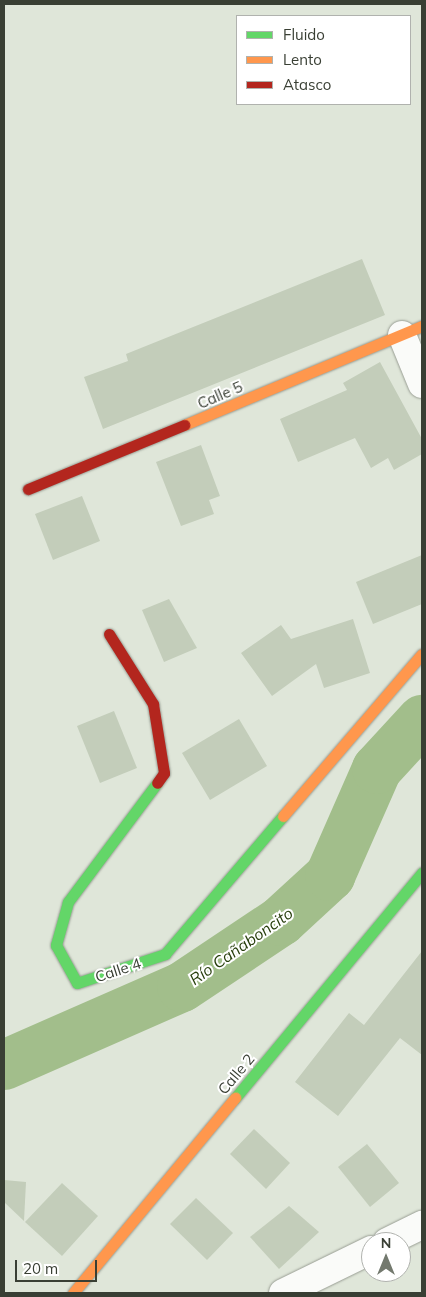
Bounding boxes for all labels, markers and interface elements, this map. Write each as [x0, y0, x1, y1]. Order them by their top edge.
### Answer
legend [236, 15, 411, 105]
text: Fluido [283, 25, 325, 44]
text: Lento [283, 50, 322, 69]
text: Atasco [283, 75, 331, 94]
street label: Calle 5 [195, 377, 245, 413]
water label: Río Cañaboncito [186, 903, 296, 989]
street label: Calle 4 [93, 954, 143, 986]
street label: Calle 2 [214, 1050, 258, 1098]
north arrow [361, 1232, 411, 1282]
text: N [381, 1234, 391, 1252]
scale bar [18, 1250, 100, 1282]
text: 20 m [23, 1259, 58, 1278]

